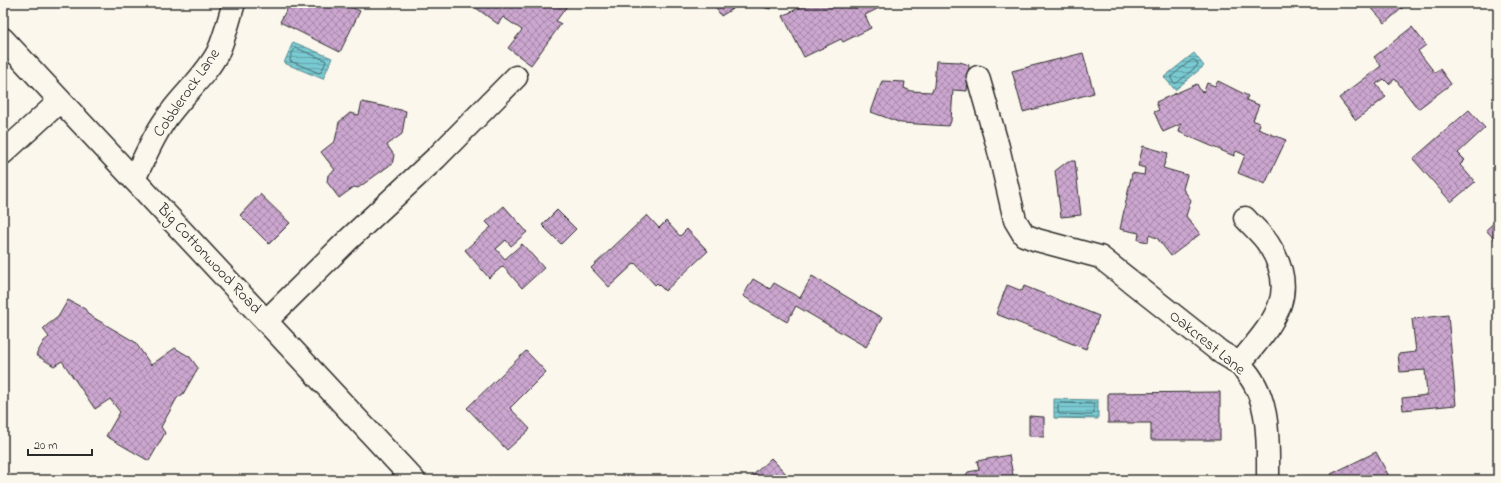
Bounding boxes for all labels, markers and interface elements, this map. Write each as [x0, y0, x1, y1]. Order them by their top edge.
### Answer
street label: Cobblerock Lane [148, 43, 227, 142]
street label: Big Cottonwood Road [151, 198, 267, 320]
street label: Oakcrest Lane [1163, 305, 1251, 382]
scale bar [28, 431, 92, 457]
text: 20 m [34, 437, 57, 455]

